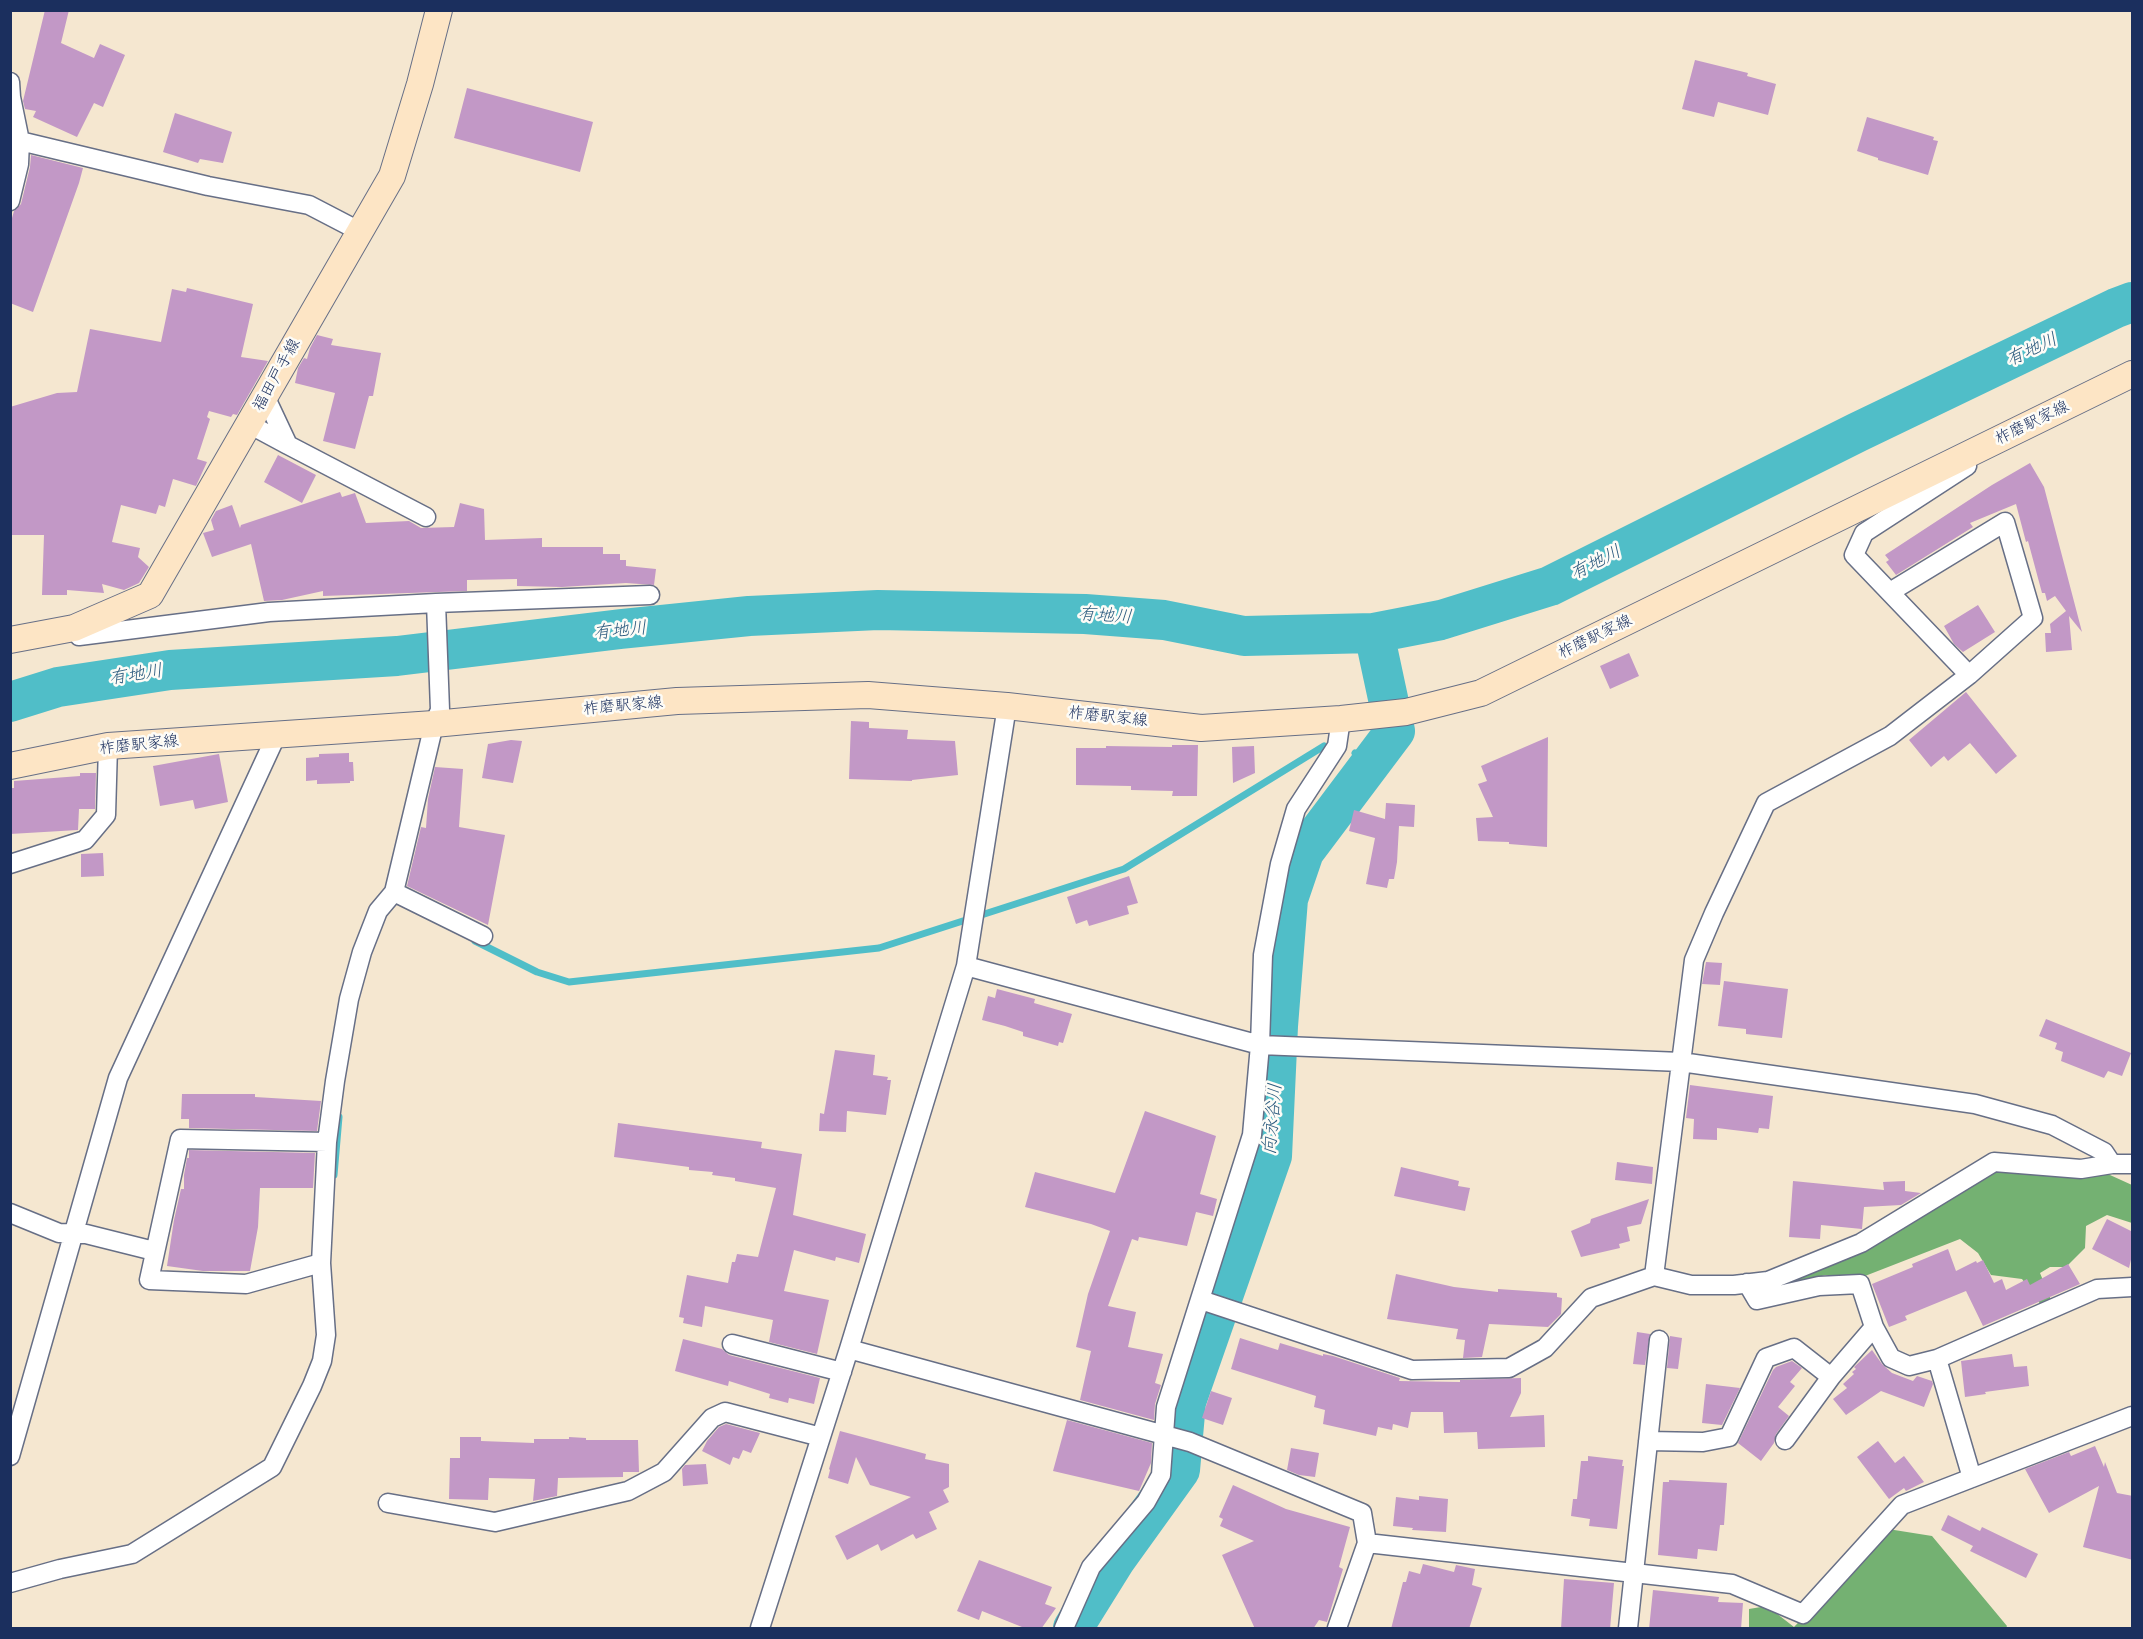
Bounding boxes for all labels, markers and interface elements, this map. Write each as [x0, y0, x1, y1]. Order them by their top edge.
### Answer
water label: 有地川 [2003, 329, 2061, 371]
street label: 福田戸手線 [249, 335, 305, 415]
street label: 柞磨駅家線 [1992, 397, 2072, 449]
water label: 有地川 [1567, 541, 1625, 585]
water label: 有地川 [1077, 603, 1133, 629]
street label: 柞磨駅家線 [1555, 611, 1635, 663]
water label: 有地川 [592, 617, 648, 645]
water label: 有地川 [108, 660, 164, 690]
street label: 柞磨駅家線 [582, 693, 664, 719]
street label: 柞磨駅家線 [1067, 703, 1149, 731]
street label: 柞磨駅家線 [98, 731, 180, 759]
water label: 向永谷川 [1259, 1082, 1287, 1156]

